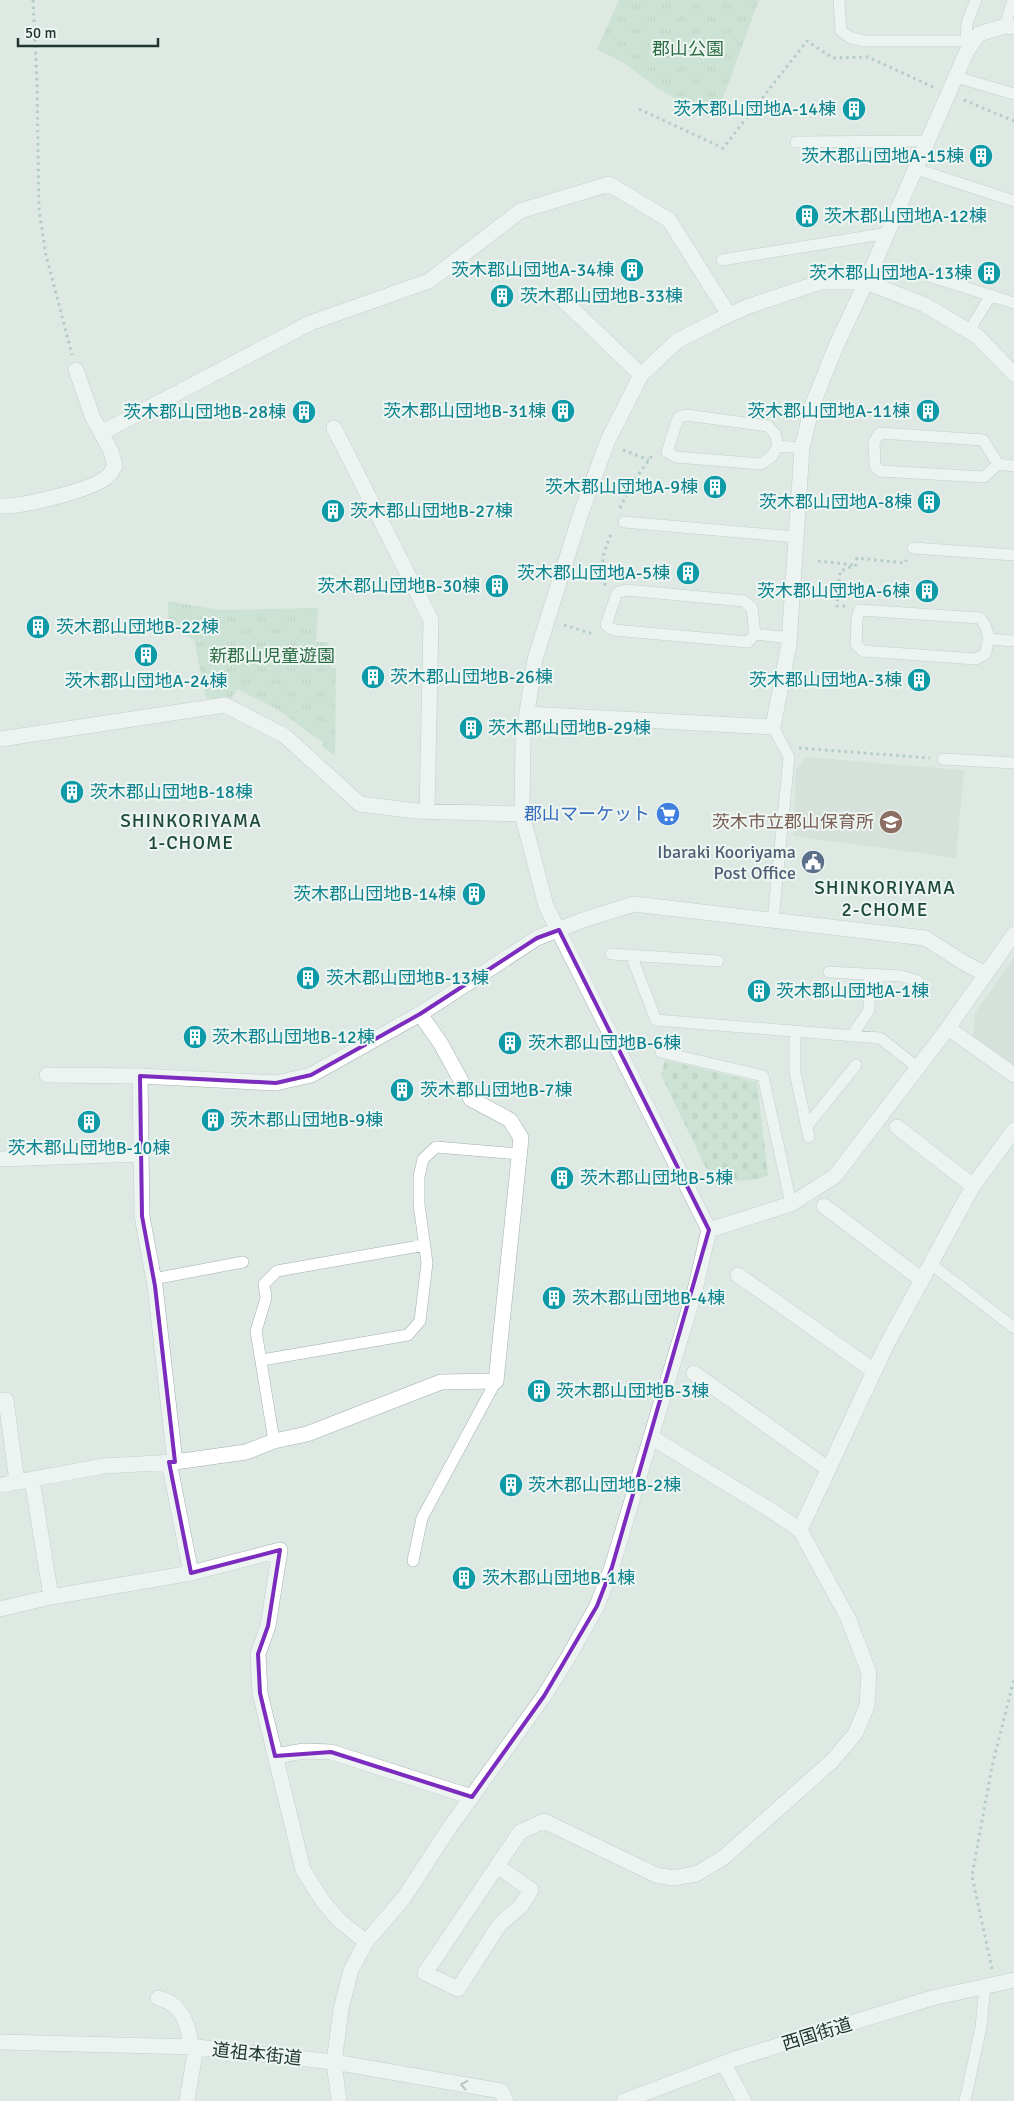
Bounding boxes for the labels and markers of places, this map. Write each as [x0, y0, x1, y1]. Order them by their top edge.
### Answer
building icon: 茨木郡山団地A-14棟 [841, 96, 867, 122]
place label: 茨木郡山団地A-14棟 [673, 98, 836, 120]
building icon: 茨木郡山団地A-15棟 [968, 143, 994, 169]
place label: 茨木郡山団地A-15棟 [801, 145, 964, 167]
building icon: 茨木郡山団地A-12棟 [794, 203, 820, 229]
place label: 茨木郡山団地A-12棟 [824, 205, 987, 227]
building icon: 茨木郡山団地A-34棟 [619, 257, 645, 283]
place label: 茨木郡山団地A-34棟 [451, 259, 614, 281]
building icon: 茨木郡山団地A-13棟 [976, 260, 1002, 286]
place label: 茨木郡山団地A-13棟 [809, 262, 972, 284]
building icon: 茨木郡山団地B-33棟 [489, 283, 515, 309]
place label: 茨木郡山団地B-33棟 [520, 285, 683, 307]
building icon: 茨木郡山団地B-31棟 [550, 398, 576, 424]
building icon: 茨木郡山団地A-11棟 [915, 398, 941, 424]
building icon: 茨木郡山団地B-28棟 [291, 399, 317, 425]
place label: 茨木郡山団地B-31棟 [383, 400, 546, 422]
place label: 茨木郡山団地A-11棟 [747, 400, 910, 422]
place label: 茨木郡山団地B-28棟 [123, 401, 286, 423]
building icon: 茨木郡山団地A-9棟 [702, 474, 728, 500]
place label: 茨木郡山団地A-9棟 [545, 476, 698, 498]
building icon: 茨木郡山団地A-8棟 [916, 489, 942, 515]
place label: 茨木郡山団地A-8棟 [759, 491, 912, 513]
building icon: 茨木郡山団地B-27棟 [320, 498, 346, 524]
place label: 茨木郡山団地B-27棟 [350, 500, 513, 522]
building icon: 茨木郡山団地A-5棟 [675, 560, 701, 586]
place label: 茨木郡山団地A-5棟 [517, 562, 670, 584]
building icon: 茨木郡山団地B-30棟 [484, 573, 510, 599]
place label: 茨木郡山団地B-30棟 [317, 575, 480, 597]
building icon: 茨木郡山団地A-6棟 [914, 578, 940, 604]
place label: 茨木郡山団地A-6棟 [757, 580, 910, 602]
building icon: 茨木郡山団地B-22棟 [25, 614, 51, 640]
place label: 茨木郡山団地B-22棟 [56, 616, 219, 638]
building icon: 茨木郡山団地A-24棟 [133, 642, 159, 668]
building icon: 茨木郡山団地B-26棟 [360, 664, 386, 690]
place label: 茨木郡山団地B-26棟 [390, 666, 553, 688]
building icon: 茨木郡山団地A-3棟 [906, 667, 932, 693]
place label: 茨木郡山団地A-3棟 [749, 669, 902, 691]
place label: 茨木郡山団地A-24棟 [65, 670, 227, 692]
building icon: 茨木郡山団地B-29棟 [458, 715, 484, 741]
place label: 茨木郡山団地B-29棟 [488, 717, 651, 739]
building icon: 茨木郡山団地B-18棟 [59, 779, 85, 805]
place label: 茨木郡山団地B-18棟 [90, 781, 253, 803]
supermarket icon: 郡山マーケット [655, 801, 681, 827]
place label: 郡山マーケット [524, 803, 650, 825]
school or university icon: 茨木市立郡山保育所 [878, 809, 904, 835]
place label: 茨木市立郡山保育所 [712, 811, 874, 833]
place label: Ibaraki Kooriyama Post Office [657, 841, 796, 884]
public building icon: Ibaraki Kooriyama Post Office [800, 849, 826, 875]
building icon: 茨木郡山団地B-14棟 [461, 881, 487, 907]
place label: 茨木郡山団地B-14棟 [293, 883, 456, 905]
building icon: 茨木郡山団地B-13棟 [295, 965, 321, 991]
place label: 茨木郡山団地B-13棟 [326, 967, 489, 989]
building icon: 茨木郡山団地A-1棟 [746, 978, 772, 1004]
place label: 茨木郡山団地A-1棟 [776, 980, 929, 1002]
building icon: 茨木郡山団地B-12棟 [182, 1024, 208, 1050]
place label: 茨木郡山団地B-12棟 [212, 1026, 375, 1048]
building icon: 茨木郡山団地B-6棟 [497, 1030, 523, 1056]
place label: 茨木郡山団地B-6棟 [528, 1032, 681, 1054]
building icon: 茨木郡山団地B-7棟 [389, 1077, 415, 1103]
place label: 茨木郡山団地B-7棟 [420, 1079, 572, 1101]
building icon: 茨木郡山団地B-9棟 [200, 1107, 226, 1133]
building icon: 茨木郡山団地B-10棟 [76, 1109, 102, 1135]
place label: 茨木郡山団地B-9棟 [230, 1109, 383, 1131]
place label: 茨木郡山団地B-10棟 [8, 1137, 170, 1159]
building icon: 茨木郡山団地B-5棟 [549, 1165, 575, 1191]
place label: 茨木郡山団地B-5棟 [580, 1167, 733, 1189]
building icon: 茨木郡山団地B-4棟 [541, 1285, 567, 1311]
place label: 茨木郡山団地B-4棟 [572, 1287, 725, 1309]
building icon: 茨木郡山団地B-3棟 [526, 1378, 552, 1404]
place label: 茨木郡山団地B-3棟 [556, 1380, 709, 1402]
building icon: 茨木郡山団地B-2棟 [498, 1472, 524, 1498]
place label: 茨木郡山団地B-2棟 [528, 1474, 681, 1496]
building icon: 茨木郡山団地B-1棟 [451, 1565, 477, 1591]
place label: 茨木郡山団地B-1棟 [482, 1567, 635, 1589]

